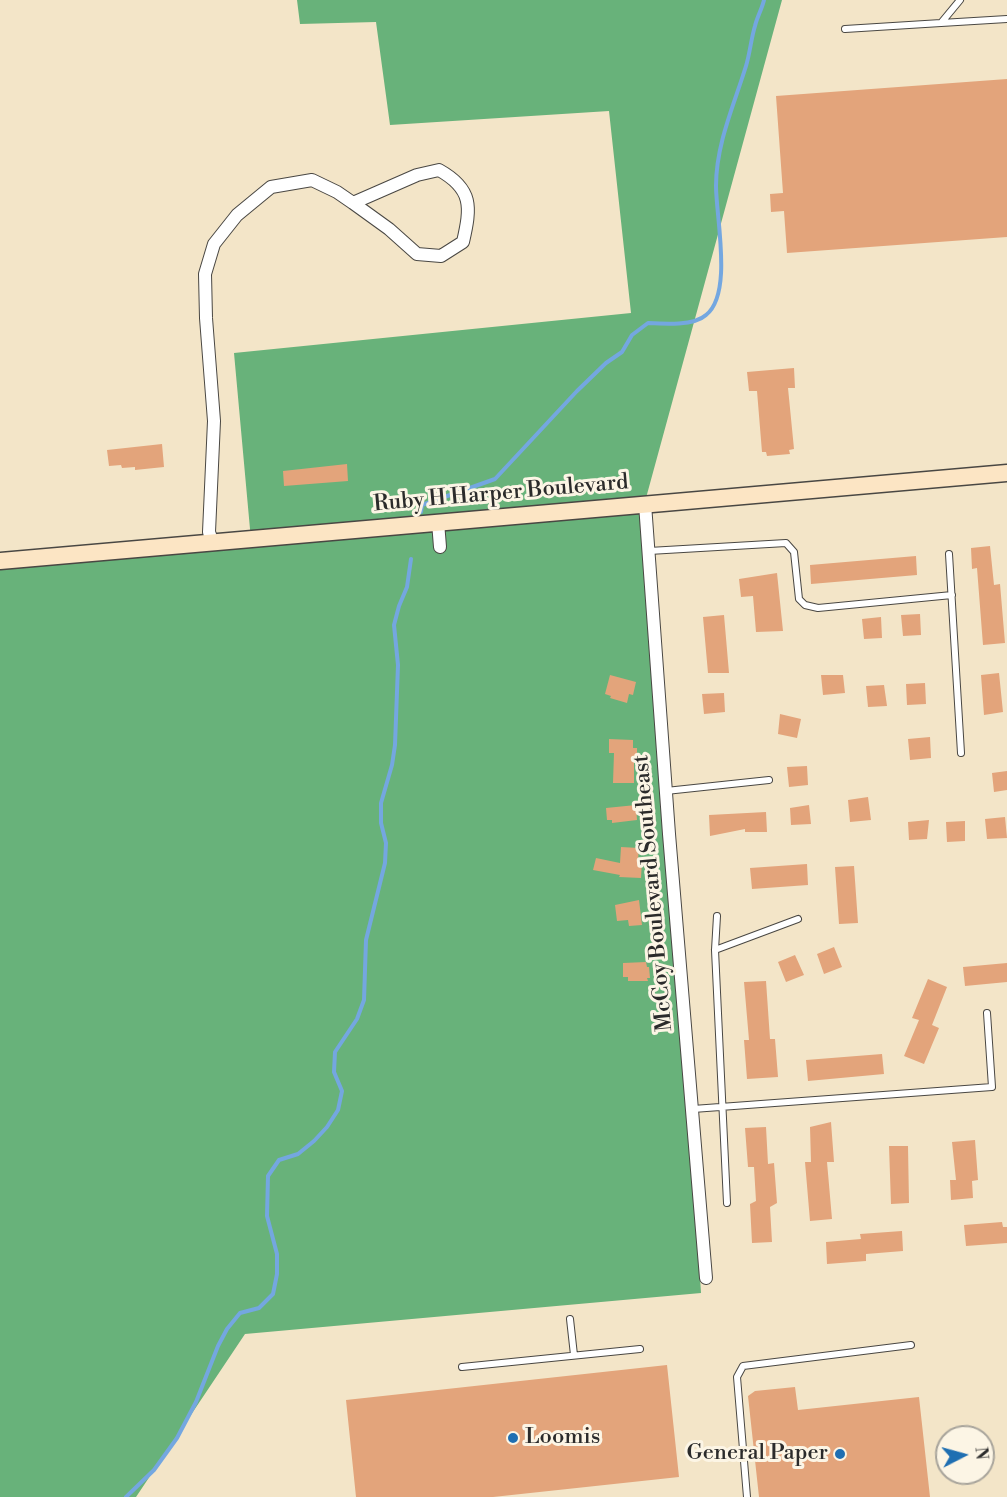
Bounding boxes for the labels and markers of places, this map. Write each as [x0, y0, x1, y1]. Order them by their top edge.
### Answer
place label: Loomis [525, 1425, 600, 1451]
marker: Loomis [506, 1431, 520, 1445]
place label: General Paper [686, 1441, 828, 1467]
marker: General Paper [833, 1447, 847, 1461]

